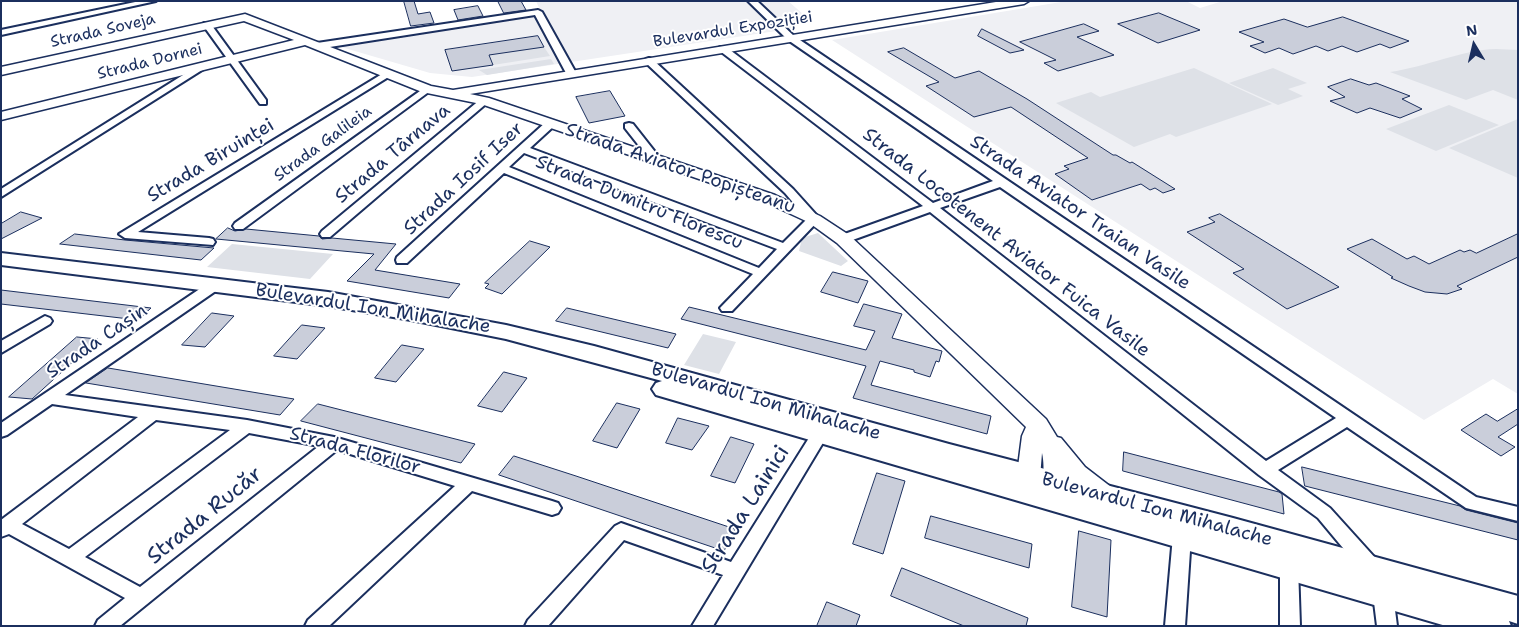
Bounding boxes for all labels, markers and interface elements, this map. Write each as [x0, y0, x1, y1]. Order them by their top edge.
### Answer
street label: Bulevardul Expoziției [652, 8, 814, 52]
street label: Strada Soveja [49, 10, 157, 52]
north arrow [1449, 20, 1499, 70]
text: N [1465, 20, 1479, 40]
street label: Strada Dornei [96, 40, 204, 84]
street label: Strada Târnava [331, 99, 455, 209]
street label: Strada Galileia [270, 102, 376, 186]
street label: Strada Biruinței [143, 114, 279, 208]
street label: Strada Iosif Iser [399, 118, 529, 240]
street label: Strada Aviator Popișteanu [562, 119, 798, 219]
street label: Strada Locotenent Aviator Fuica Vasile [858, 124, 1154, 362]
street label: Strada Aviator Traian Vasile [965, 131, 1195, 295]
street label: Strada Dumitru Florescu [532, 151, 746, 255]
street label: Bulevardul Ion Mihalache [254, 279, 492, 339]
street label: Strada Cașin [42, 300, 152, 384]
street label: Bulevardul Ion Mihalache [649, 358, 883, 446]
street label: Strada Florilor [287, 423, 423, 479]
street label: Strada Lainici [696, 441, 796, 579]
street label: Strada Rucăr [142, 461, 268, 571]
street label: Bulevardul Ion Mihalache [1039, 468, 1275, 552]

